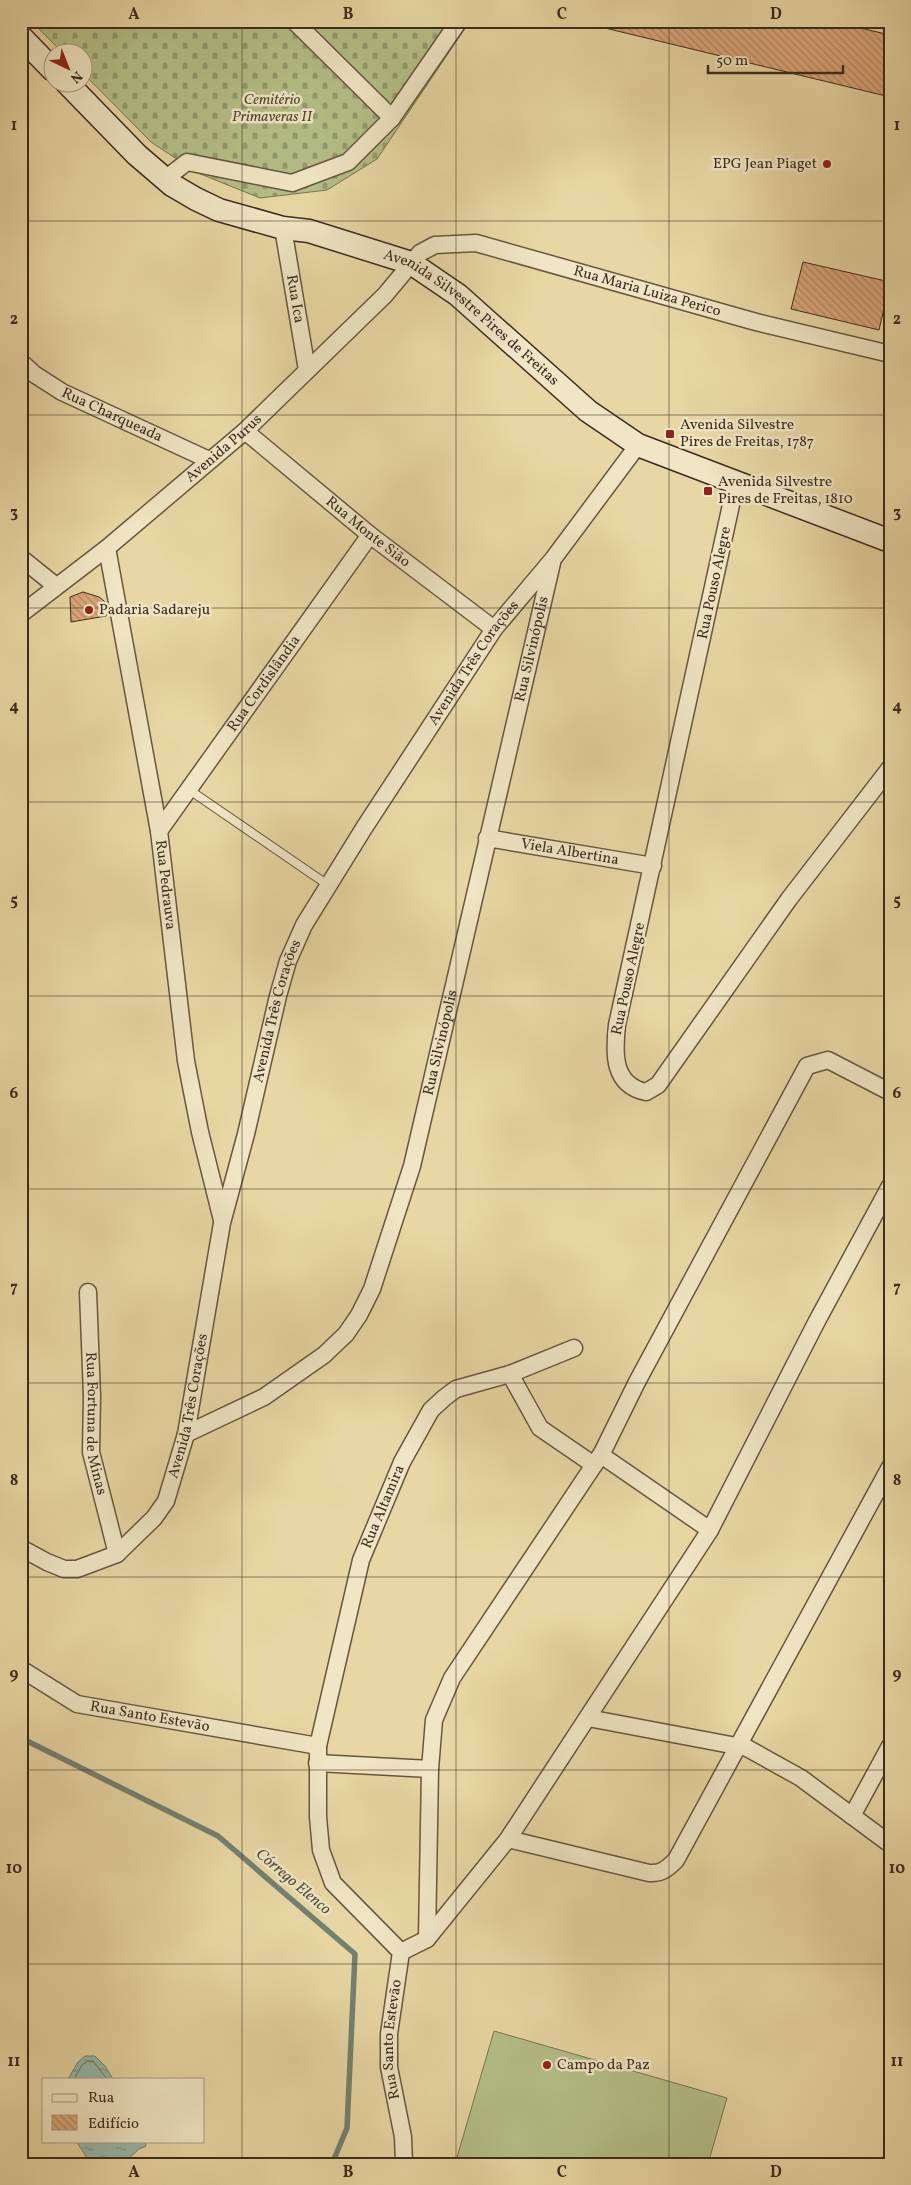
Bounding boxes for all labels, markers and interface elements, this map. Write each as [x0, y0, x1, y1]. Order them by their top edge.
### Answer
text: A [128, 4, 140, 26]
text: B [343, 4, 354, 26]
text: C [557, 4, 567, 26]
text: D [770, 4, 782, 26]
north arrow [42, 42, 92, 92]
scale bar [708, 42, 844, 74]
text: 50 m [716, 51, 748, 72]
text: N [66, 66, 86, 87]
park label: Cemitério Primaveras II [232, 90, 313, 128]
text: 1 [11, 115, 17, 137]
text: 1 [894, 115, 900, 137]
place label: EPG Jean Piaget [713, 154, 817, 175]
marker: EPG Jean Piaget [821, 158, 833, 170]
street label: Avenida Silvestre Pires de Freitas [381, 244, 563, 391]
street label: Rua Maria Luiza Perico [571, 260, 723, 322]
street label: Rua Ica [281, 273, 309, 325]
text: 2 [10, 309, 18, 331]
text: 2 [893, 309, 901, 331]
street label: Rua Charqueada [58, 383, 166, 448]
street label: Avenida Purus [181, 409, 267, 488]
place label: Avenida Silvestre Pires de Freitas, 1787 [680, 415, 814, 453]
marker: Avenida Silvestre Pires de Freitas, 1787 [664, 428, 676, 440]
place label: Avenida Silvestre Pires de Freitas, 1810 [718, 472, 853, 510]
marker: Avenida Silvestre Pires de Freitas, 1810 [702, 485, 714, 497]
street label: Rua Monte Sião [321, 492, 415, 572]
text: 3 [10, 502, 18, 524]
text: 3 [893, 502, 901, 524]
street label: Rua Pouso Alegre [693, 525, 737, 641]
street label: Rua Silvinópolis [510, 594, 554, 704]
street label: Avenida Três Corações [423, 596, 524, 729]
place label: Padaria Sadareju [99, 600, 210, 621]
marker: Padaria Sadareju [83, 604, 95, 616]
street label: Rua Cordislândia [222, 631, 306, 736]
text: 4 [9, 696, 19, 718]
text: 4 [892, 696, 902, 718]
street label: Viela Albertina [519, 833, 620, 871]
street label: Rua Pedrauva [150, 839, 181, 931]
text: 5 [10, 890, 18, 912]
text: 5 [893, 890, 901, 912]
street label: Rua Pouso Alegre [607, 921, 651, 1037]
street label: Avenida Três Corações [248, 936, 307, 1085]
street label: Rua Silvinópolis [418, 988, 463, 1098]
text: 6 [10, 1083, 19, 1105]
text: 6 [893, 1083, 902, 1105]
text: 7 [10, 1277, 18, 1299]
text: 7 [893, 1277, 901, 1299]
street label: Avenida Três Corações [163, 1332, 213, 1481]
street label: Rua Fortuna de Minas [80, 1351, 112, 1497]
street label: Rua Altamira [356, 1462, 410, 1552]
text: 8 [10, 1470, 18, 1492]
text: 8 [893, 1470, 901, 1492]
text: 9 [10, 1664, 19, 1686]
text: 9 [893, 1664, 902, 1686]
street label: Rua Santo Estevão [88, 1696, 211, 1737]
water label: Córrego Elenco [250, 1844, 336, 1921]
text: 10 [6, 1858, 22, 1880]
text: 10 [889, 1858, 905, 1880]
street label: Rua Santo Estevão [379, 1978, 407, 2101]
text: 11 [8, 2051, 20, 2073]
text: 11 [891, 2051, 903, 2073]
place label: Campo da Paz [557, 2055, 650, 2076]
marker: Campo da Paz [541, 2059, 553, 2071]
legend [42, 2078, 205, 2142]
text: Rua [88, 2088, 114, 2109]
text: Edifício [88, 2114, 139, 2135]
text: A [128, 2162, 140, 2184]
text: B [343, 2162, 354, 2184]
text: C [557, 2162, 567, 2184]
text: D [770, 2162, 782, 2184]

